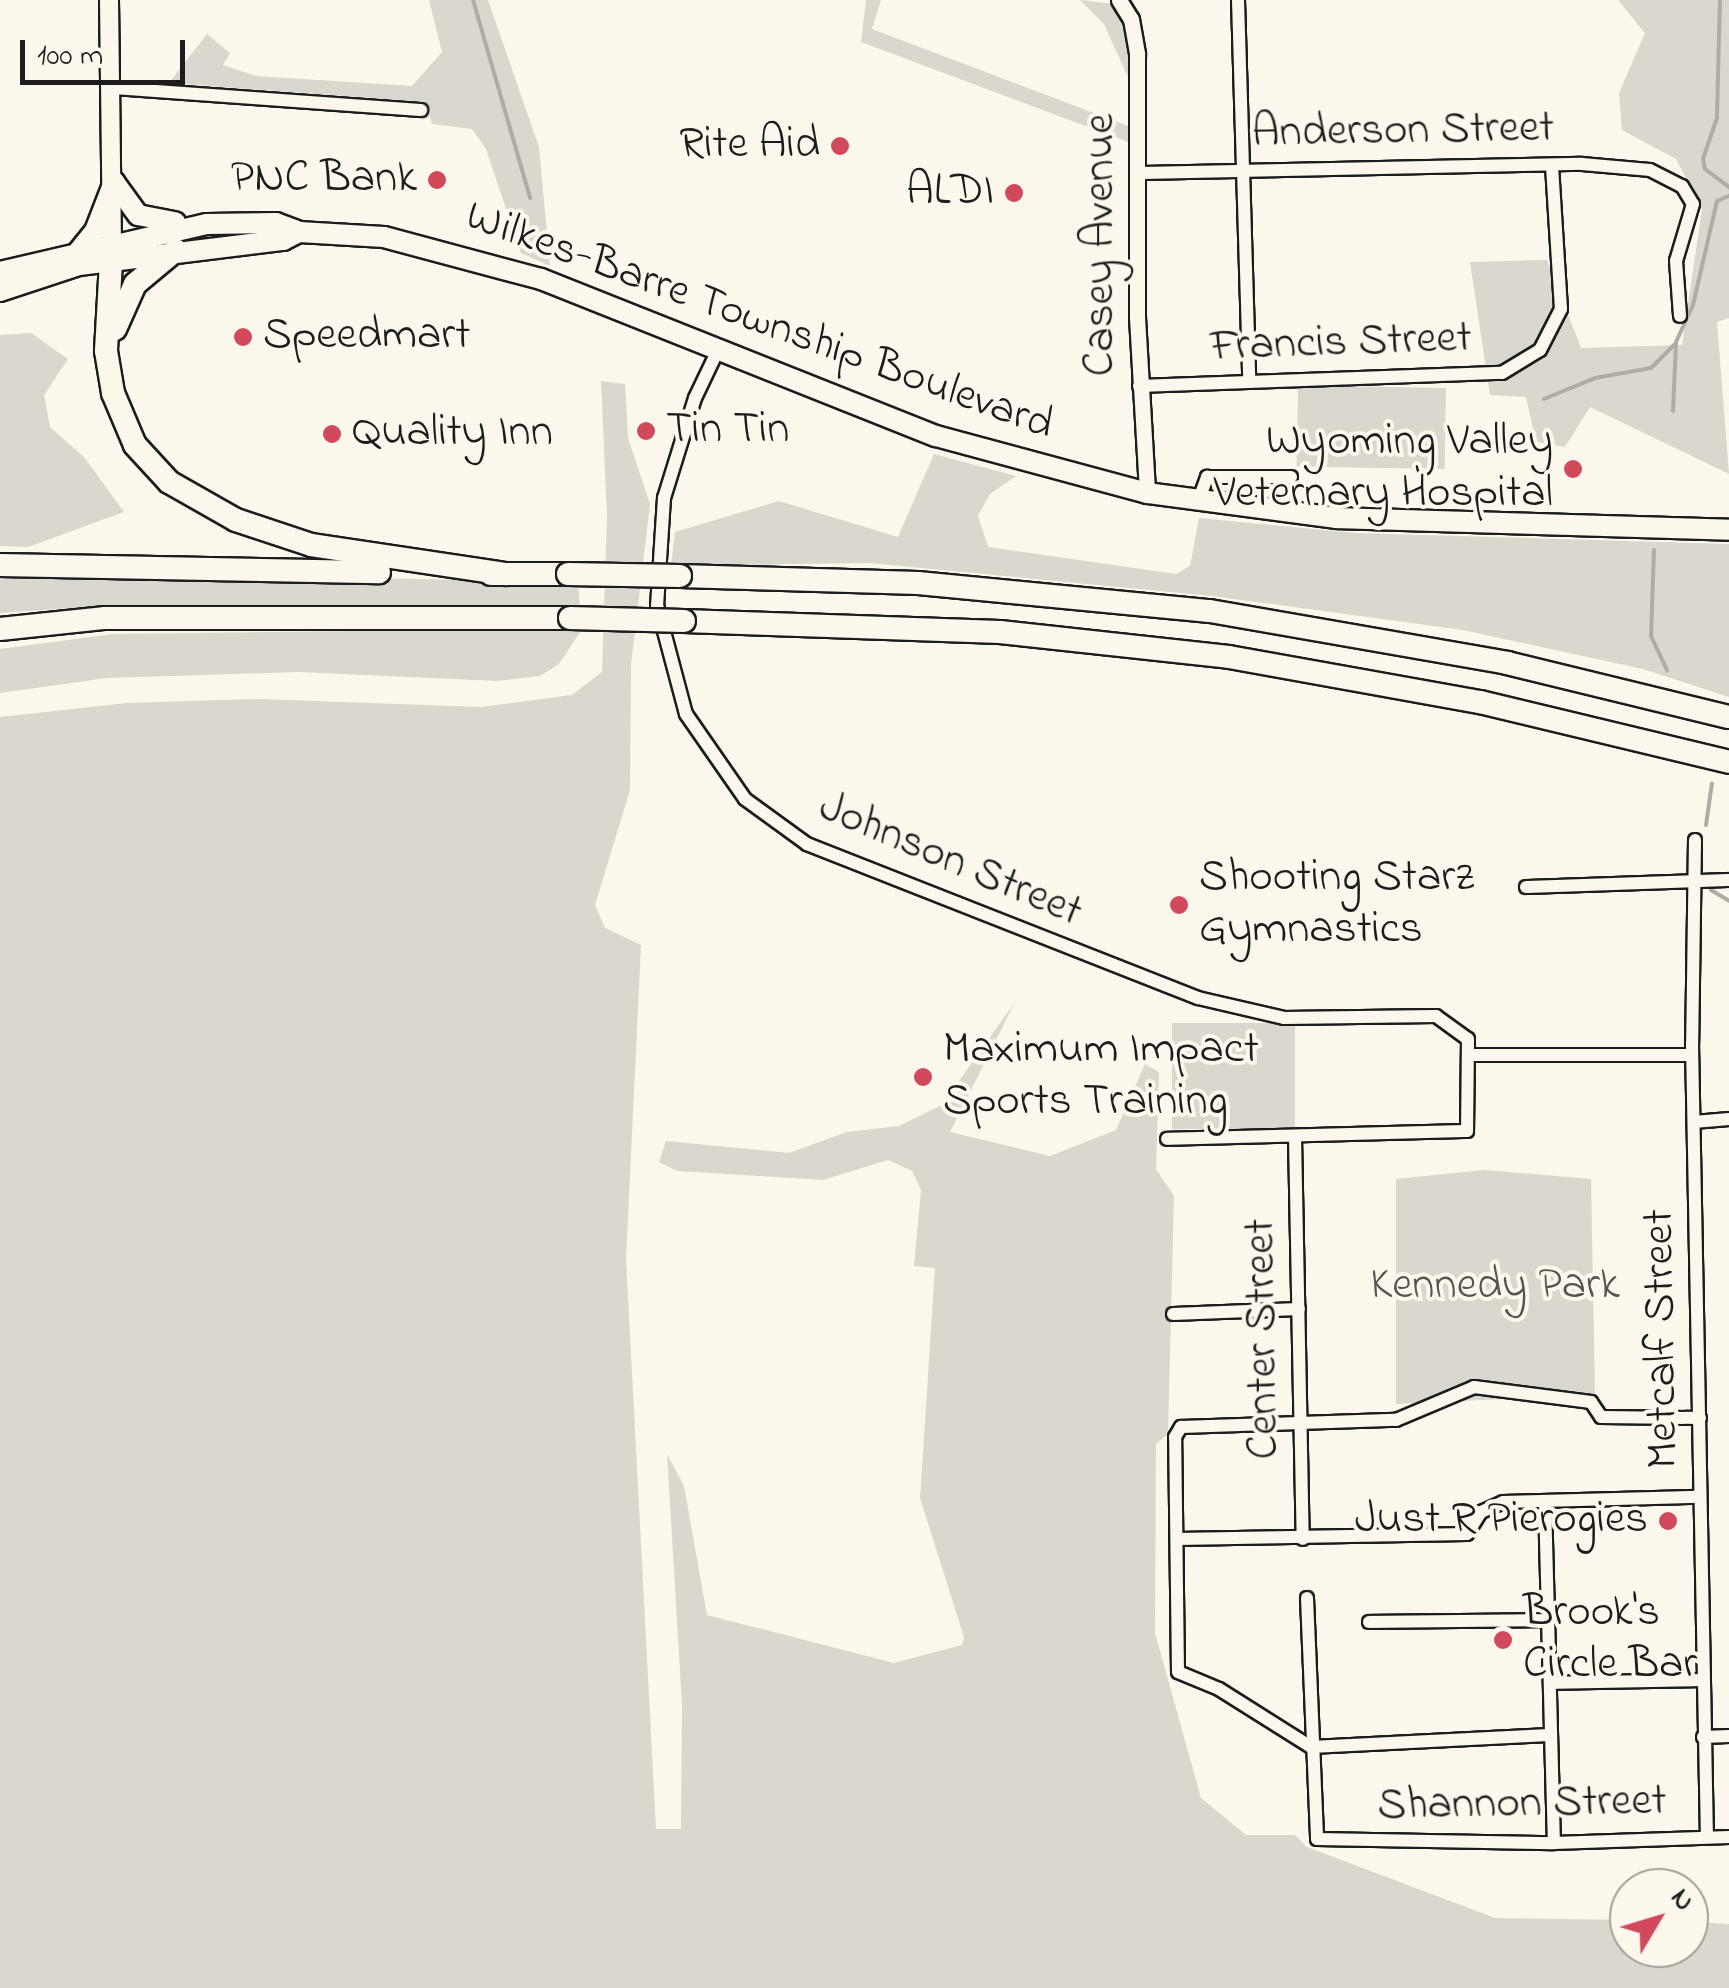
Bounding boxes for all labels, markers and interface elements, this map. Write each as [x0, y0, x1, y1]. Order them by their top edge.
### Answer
scale bar [25, 20, 190, 82]
text: 100 m [37, 35, 103, 79]
street label: Anderson Street [1251, 102, 1555, 162]
street label: Casey Avenue [1075, 114, 1129, 376]
place label: Rite Aid [679, 119, 820, 173]
marker: Rite Aid [829, 135, 851, 157]
place label: PNC Bank [231, 153, 417, 207]
place label: ALDI [906, 166, 994, 220]
marker: PNC Bank [426, 169, 448, 191]
marker: ALDI [1003, 182, 1025, 204]
street label: Wilkes-Barre Township Boulevard [458, 190, 1060, 454]
place label: Speedmart [263, 310, 470, 364]
street label: Francis Street [1209, 312, 1473, 376]
marker: Speedmart [232, 326, 254, 348]
place label: Tin Tin [666, 404, 789, 458]
place label: Quality Inn [352, 407, 553, 461]
place label: Wyoming Valley Veternary Hospital [1214, 416, 1553, 522]
marker: Tin Tin [635, 420, 657, 442]
marker: Quality Inn [321, 423, 343, 445]
marker: Wyoming Valley Veternary Hospital [1562, 458, 1584, 480]
street label: Johnson Street [810, 781, 1090, 941]
place label: Shooting Starz Gymnastics [1199, 852, 1474, 958]
marker: Shooting Starz Gymnastics [1168, 894, 1190, 916]
place label: Maximum Impact Sports Training [943, 1024, 1259, 1130]
marker: Maximum Impact Sports Training [912, 1066, 934, 1088]
street label: Metcalf Street [1634, 1209, 1692, 1469]
street label: Center Street [1235, 1218, 1293, 1460]
park label: Kennedy Park [1370, 1260, 1620, 1314]
place label: Just R Pierogies [1355, 1494, 1648, 1548]
marker: Just R Pierogies [1657, 1510, 1679, 1532]
place label: Brook's Circle Bar [1523, 1587, 1697, 1693]
marker: Brook's Circle Bar [1492, 1629, 1514, 1651]
street label: Shannon Street [1377, 1775, 1667, 1835]
north arrow [1609, 1868, 1709, 1968]
text: N [1659, 1880, 1703, 1921]

